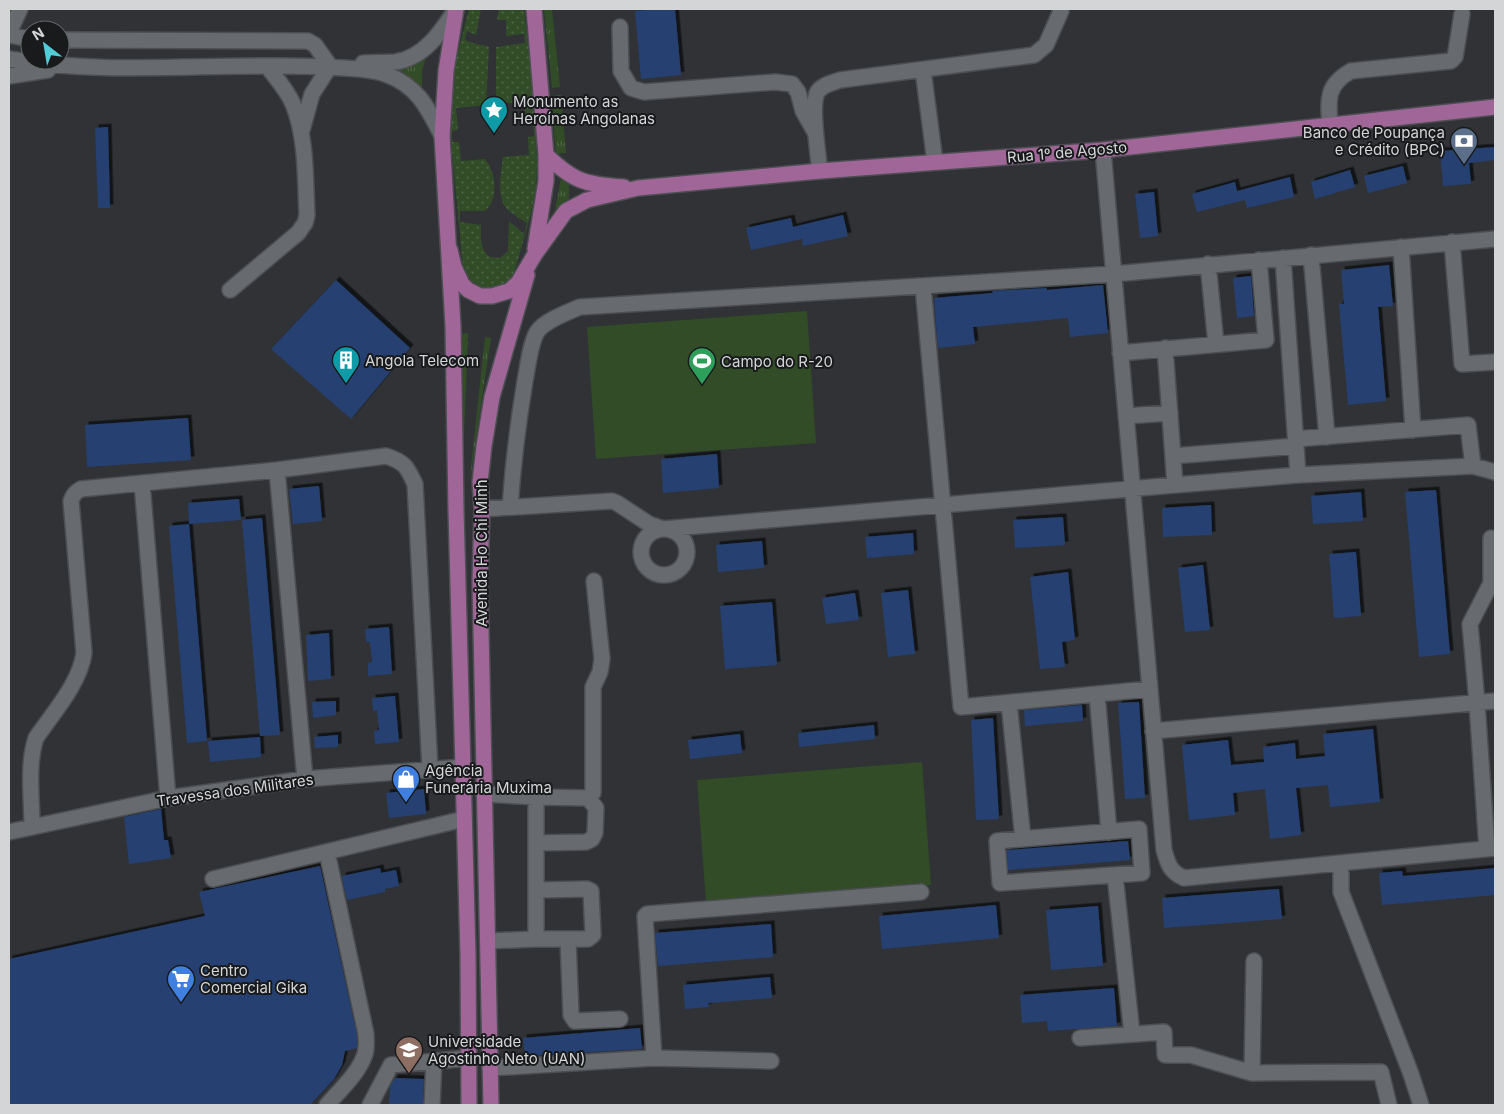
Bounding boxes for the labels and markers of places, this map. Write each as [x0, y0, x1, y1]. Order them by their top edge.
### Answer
place label: Monumento as Heroínas Angolanas [513, 92, 655, 128]
place icon: Monumento as Heroínas Angolanas [479, 95, 509, 134]
place label: Banco de Poupança e Crédito (BPC) [1303, 123, 1445, 159]
bank icon: Banco de Poupança e Crédito (BPC) [1449, 126, 1479, 165]
building icon: Angola Telecom [331, 345, 361, 384]
sports icon: Campo do R-20 [687, 346, 717, 385]
place label: Angola Telecom [365, 351, 479, 370]
place label: Campo do R-20 [721, 352, 833, 371]
place label: Agência Funerária Muxima [425, 761, 552, 797]
shop icon: Agência Funerária Muxima [391, 764, 421, 803]
place label: Centro Comercial Gika [200, 961, 307, 997]
supermarket icon: Centro Comercial Gika [166, 964, 196, 1003]
place label: Universidade Agostinho Neto (UAN) [428, 1032, 585, 1068]
school or university icon: Universidade Agostinho Neto (UAN) [394, 1035, 424, 1074]

